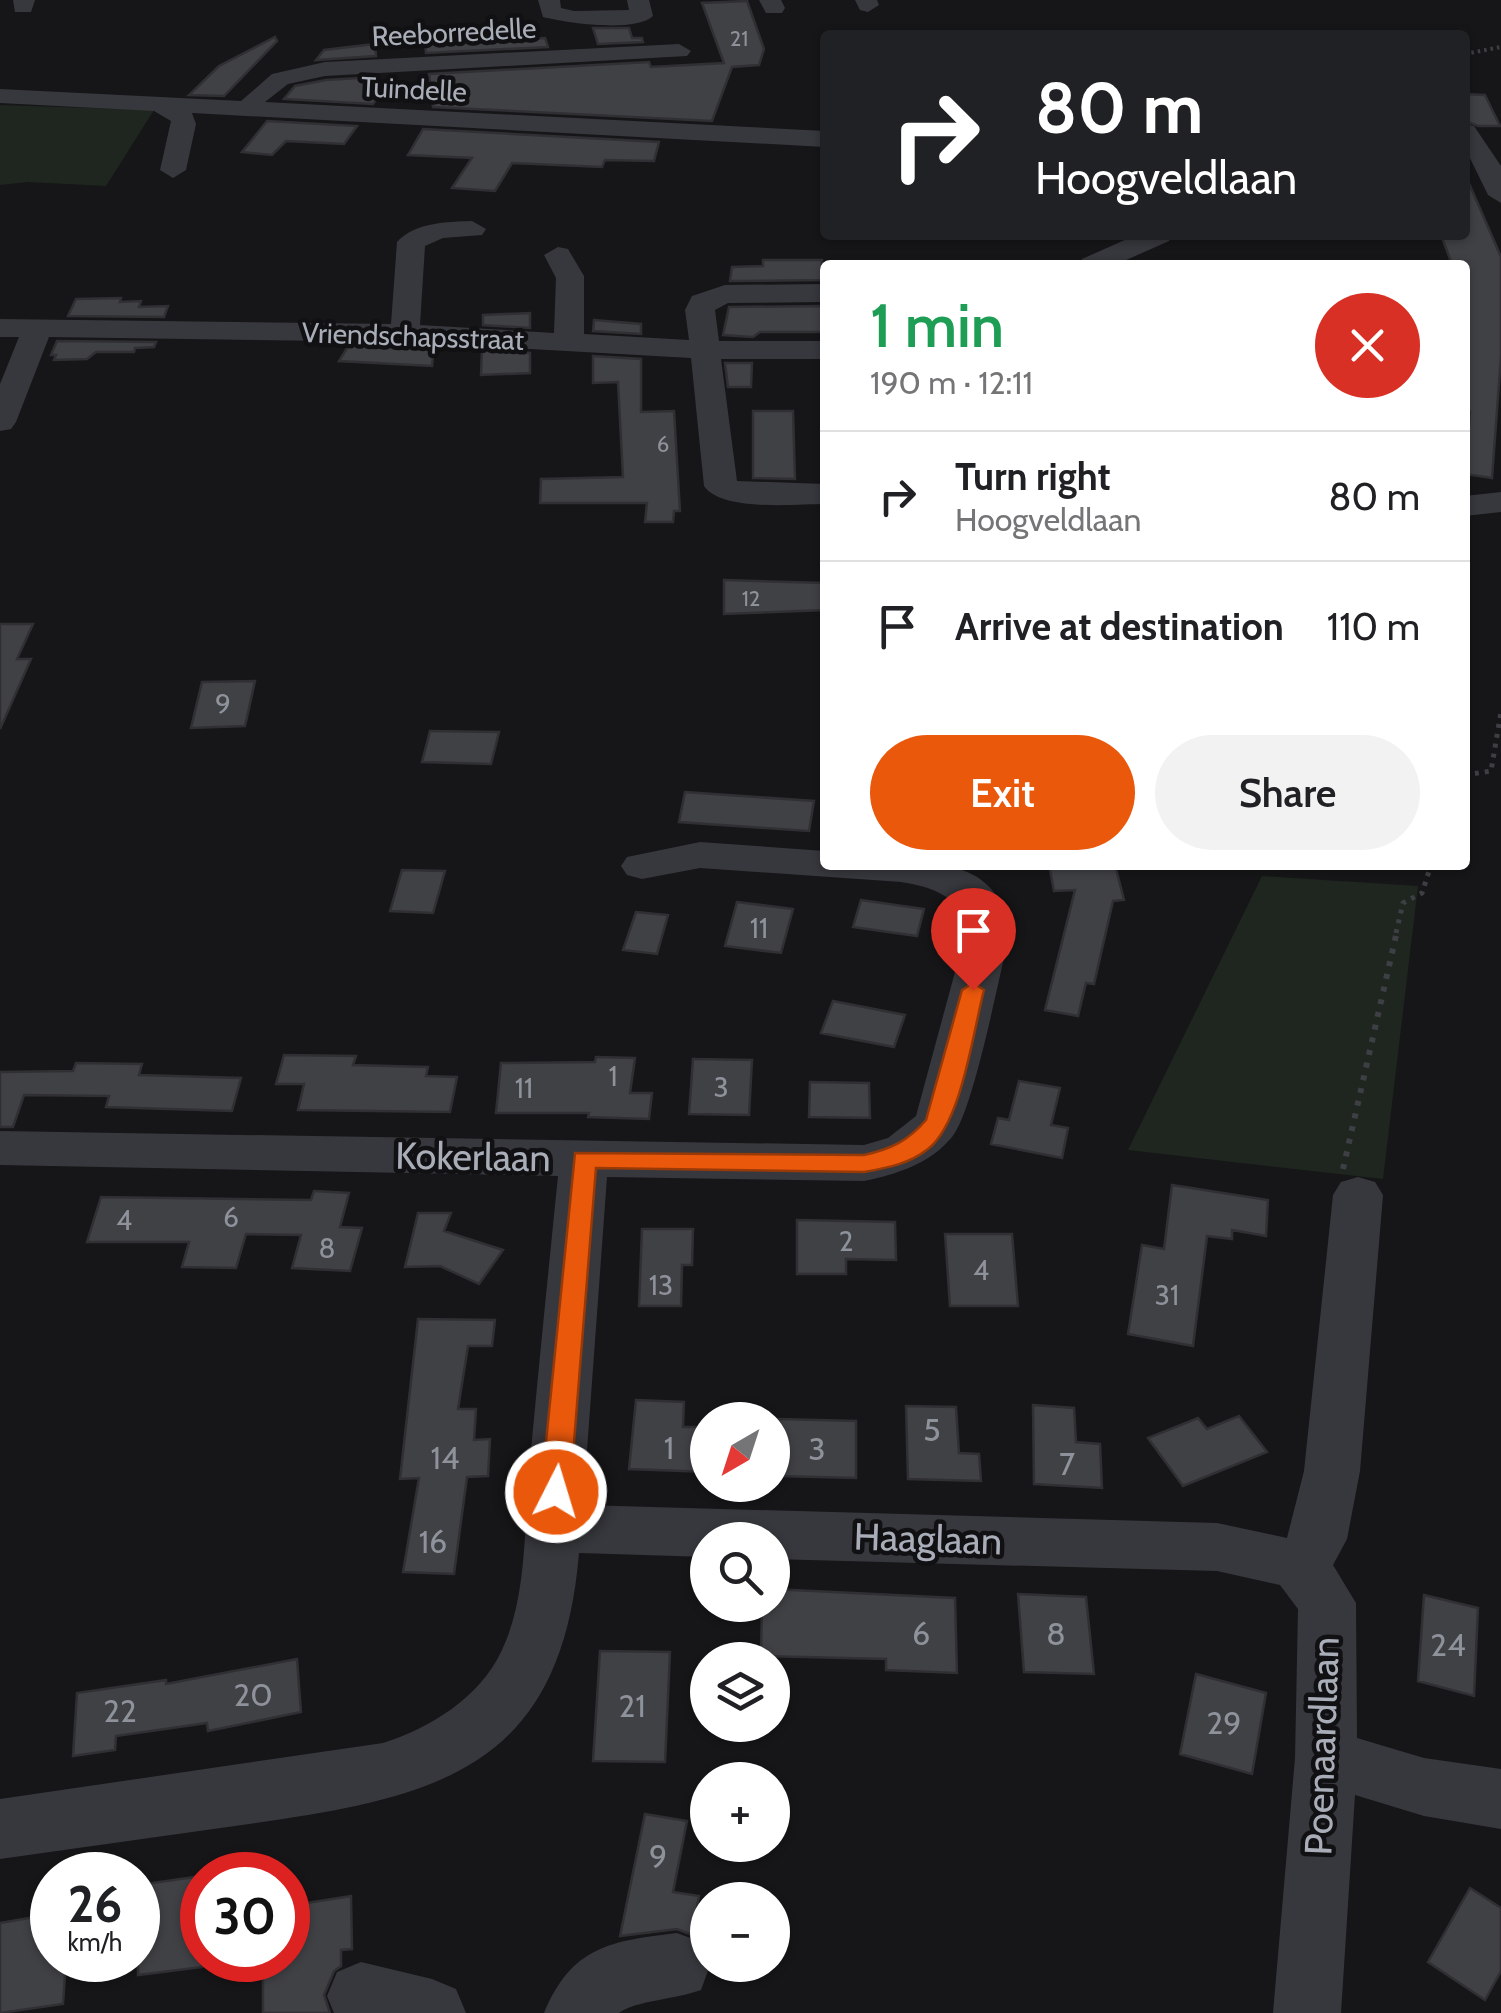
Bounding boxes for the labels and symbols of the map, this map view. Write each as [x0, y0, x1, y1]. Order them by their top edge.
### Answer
street label: Reeborredelle [371, 11, 537, 53]
house number: 21 [730, 25, 748, 52]
street label: Tuindelle [360, 69, 468, 109]
street label: Vriendschapsstraat [301, 315, 525, 357]
house number: 6 [657, 431, 669, 458]
house number: 12 [742, 585, 760, 612]
house number: 9 [215, 687, 231, 721]
pin [931, 888, 1016, 991]
house number: 11 [750, 911, 768, 945]
house number: 1 [608, 1059, 618, 1093]
house number: 3 [713, 1070, 729, 1104]
house number: 11 [515, 1071, 533, 1105]
street label: Kokerlaan [395, 1132, 551, 1181]
house number: 6 [223, 1200, 239, 1234]
house number: 4 [116, 1203, 132, 1237]
house number: 2 [839, 1224, 853, 1258]
house number: 8 [319, 1231, 335, 1265]
house number: 4 [973, 1253, 989, 1287]
house number: 13 [649, 1268, 673, 1302]
house number: 31 [1155, 1278, 1179, 1312]
north arrow [690, 1402, 790, 1502]
house number: 5 [923, 1410, 941, 1449]
house number: 1 [664, 1428, 674, 1467]
house number: 3 [808, 1429, 826, 1468]
house number: 14 [431, 1438, 459, 1477]
position arrow [504, 1440, 608, 1544]
house number: 7 [1059, 1444, 1075, 1483]
street label: Haaglaan [853, 1512, 1003, 1565]
house number: 16 [419, 1522, 447, 1561]
house number: 6 [912, 1614, 930, 1653]
house number: 8 [1046, 1614, 1066, 1653]
house number: 24 [1430, 1625, 1466, 1664]
street label: Poenaardlaan [1294, 1636, 1349, 1856]
house number: 20 [233, 1675, 273, 1714]
house number: 21 [618, 1686, 646, 1725]
house number: 22 [103, 1691, 137, 1730]
house number: 29 [1207, 1703, 1241, 1742]
house number: 9 [649, 1836, 667, 1875]
speed limit sign: 30 [180, 1852, 310, 1982]

